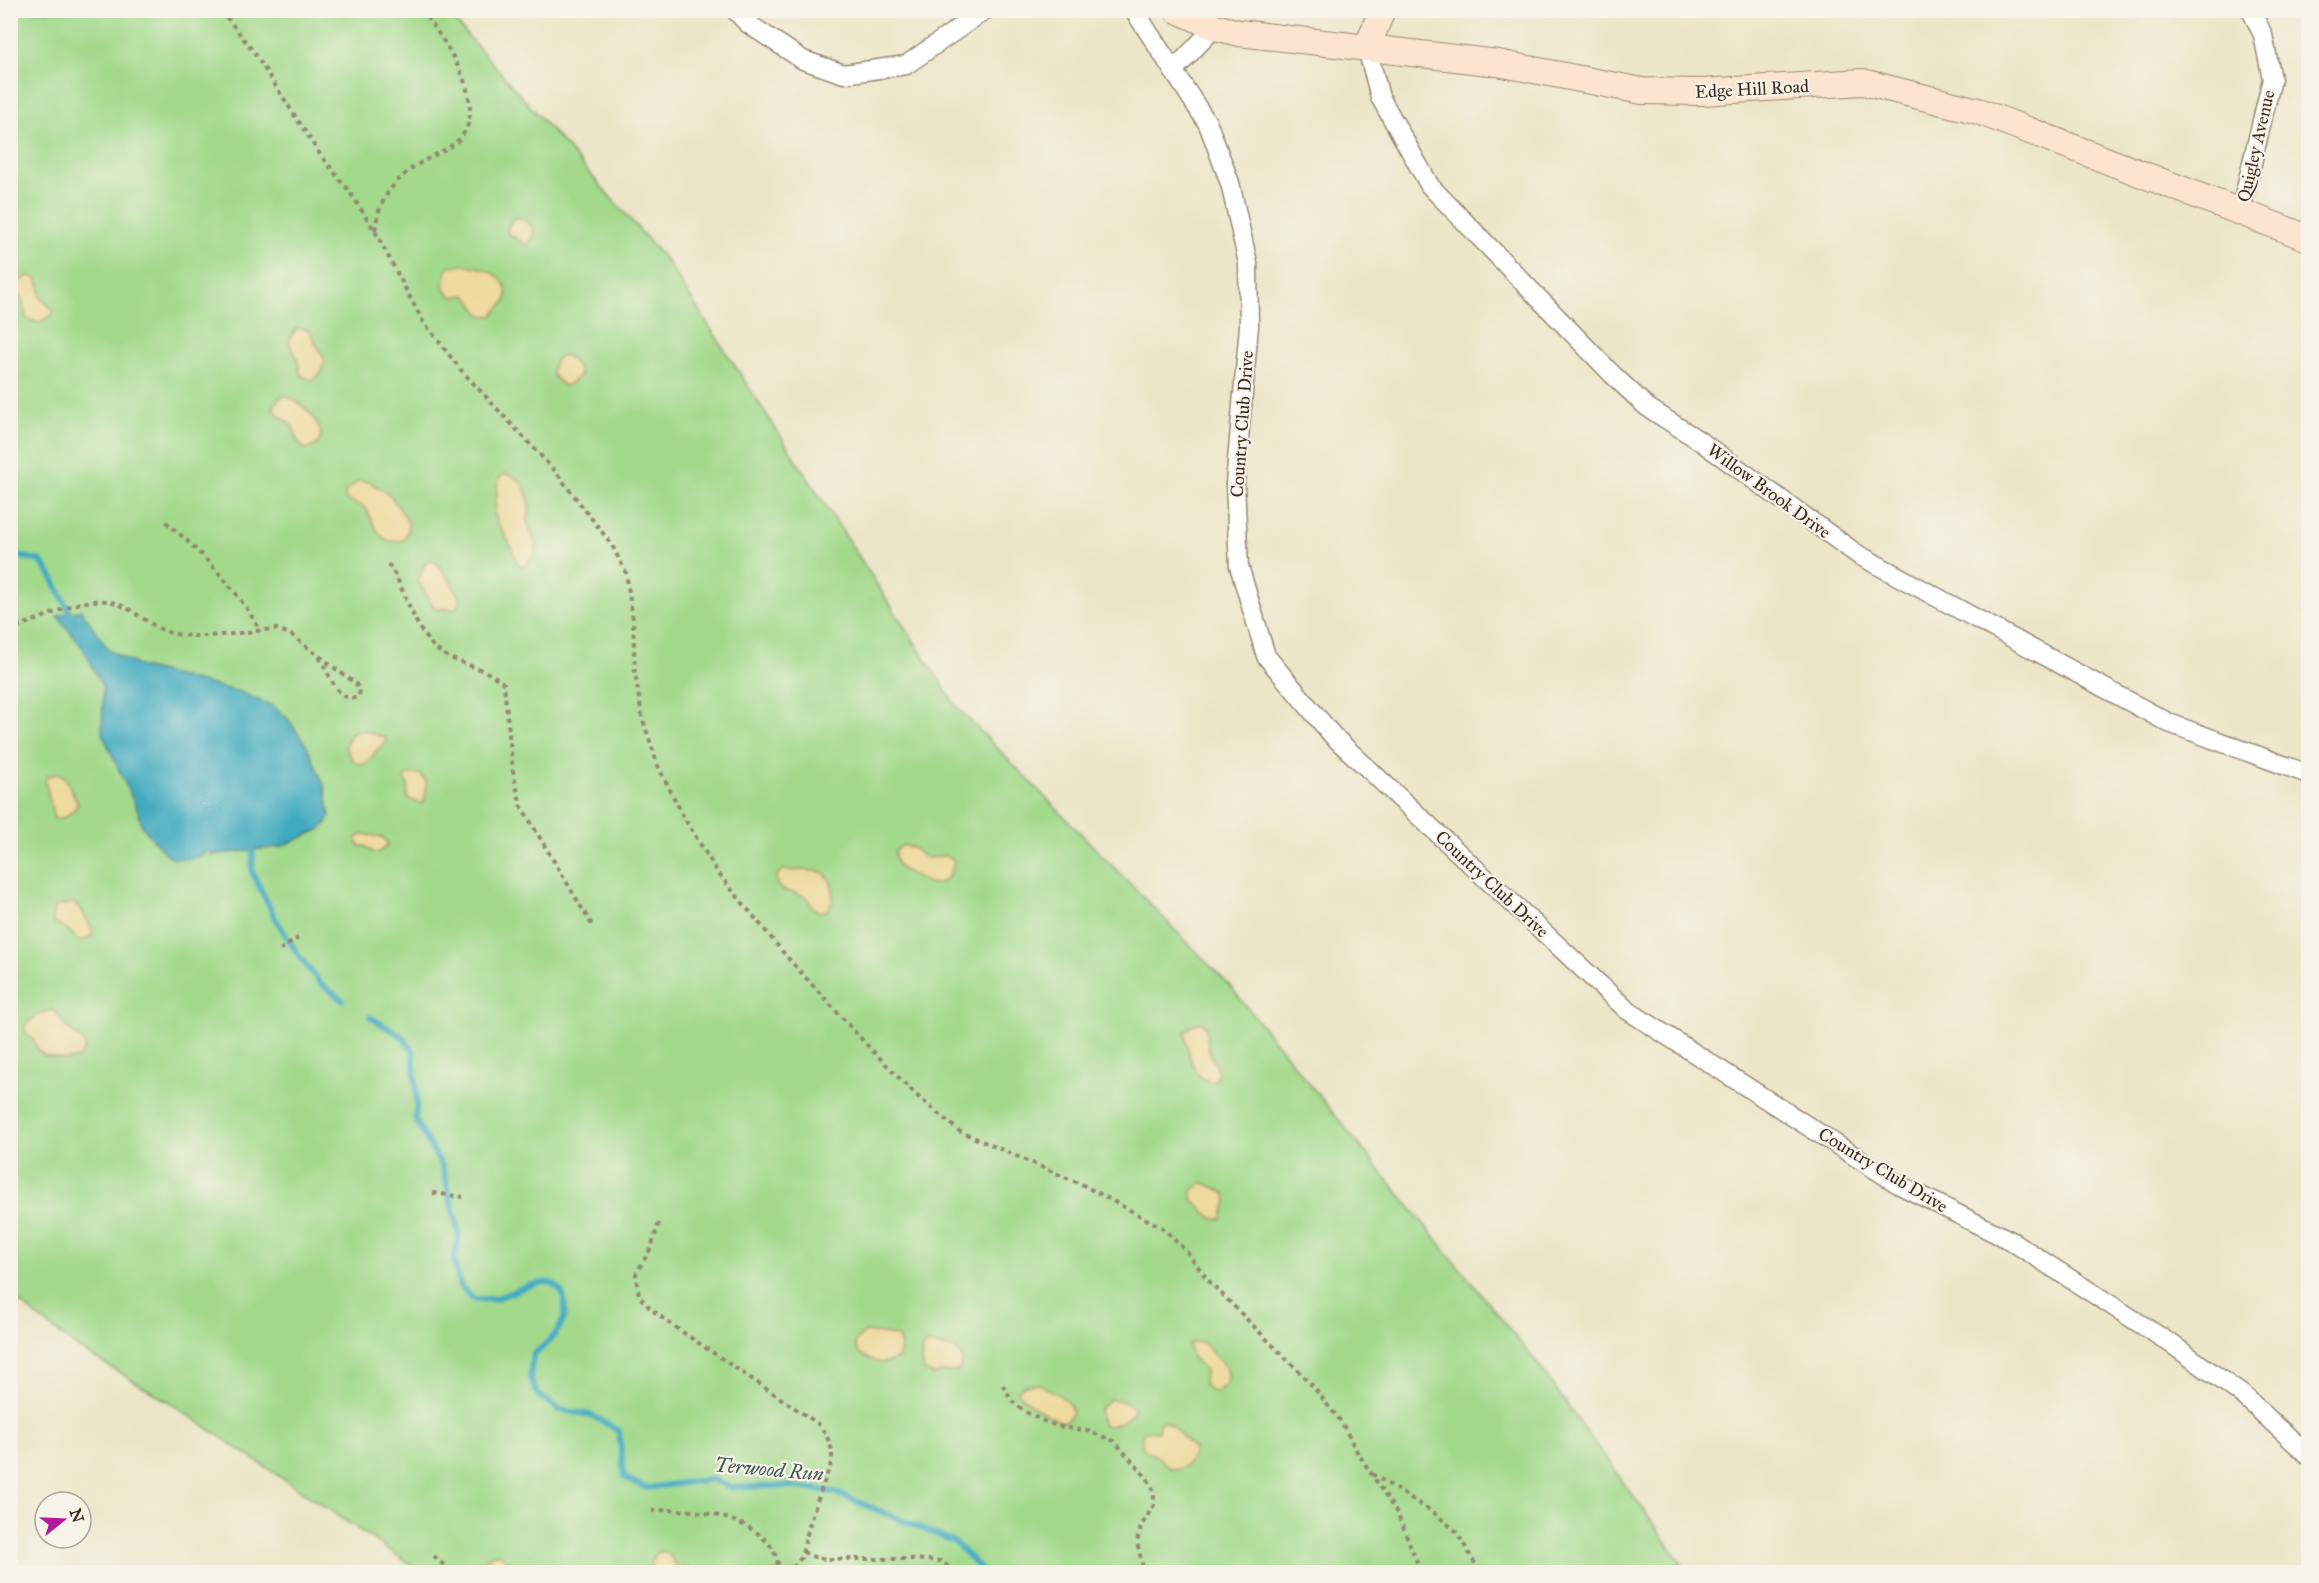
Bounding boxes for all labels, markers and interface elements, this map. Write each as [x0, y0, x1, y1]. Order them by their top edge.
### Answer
street label: Edge Hill Road [1694, 75, 1810, 104]
street label: Quigley Avenue [2232, 88, 2281, 204]
street label: Country Club Drive [1226, 350, 1258, 498]
street label: Willow Brook Drive [1703, 439, 1835, 543]
street label: Country Club Drive [1431, 826, 1553, 942]
street label: Country Club Drive [1814, 1123, 1952, 1217]
water label: Terwood Run [714, 1452, 825, 1486]
north arrow [33, 1490, 93, 1550]
text: N [66, 1506, 88, 1525]

